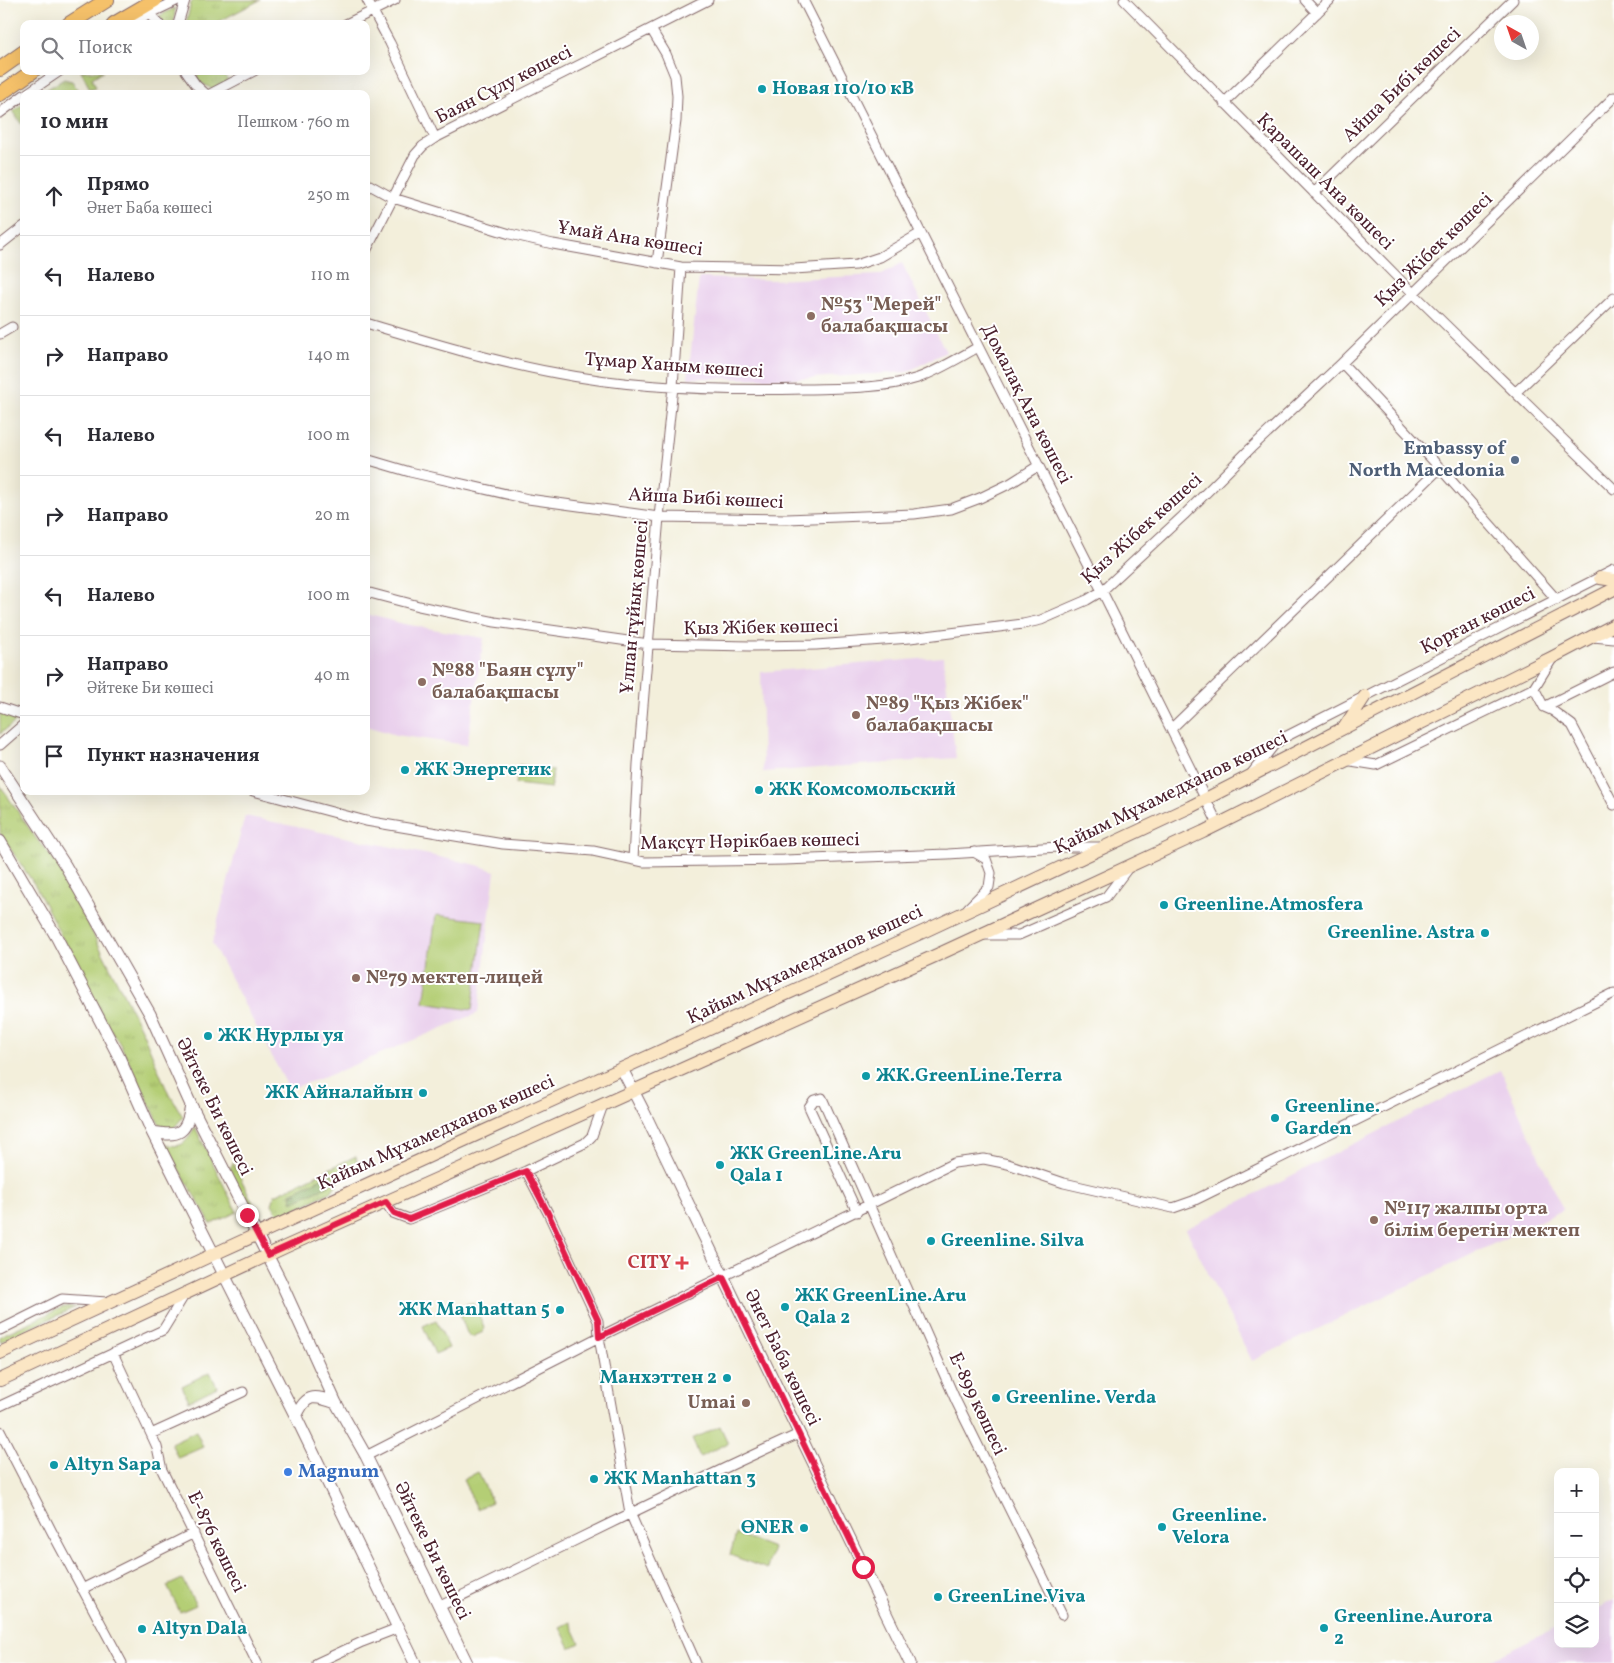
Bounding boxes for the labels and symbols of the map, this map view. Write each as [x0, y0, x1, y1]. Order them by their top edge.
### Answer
north arrow [1494, 15, 1539, 60]
street label: Айша Бибі көшесі [1337, 21, 1467, 148]
street label: Баян Сұлу көшесі [431, 39, 577, 131]
place label: Новая 110/10 кВ [772, 76, 914, 102]
marker: Новая 110/10 кВ [756, 83, 768, 95]
street label: Қарашаш Ана көшесі [1250, 107, 1400, 257]
street label: Қыз Жібек көшесі [1369, 187, 1499, 313]
street label: Ұмай Ана көшесі [555, 215, 705, 263]
place label: №53 "Мерей" балабақшасы [821, 292, 948, 340]
marker: №53 "Мерей" балабақшасы [805, 310, 817, 322]
street label: Домалақ Ана көшесі [974, 319, 1078, 489]
street label: Тұмар Ханым көшесі [584, 347, 765, 385]
place label: Embassy of North Macedonia [1349, 436, 1507, 484]
marker: Embassy of North Macedonia [1509, 454, 1521, 466]
street label: Қыз Жібек көшесі [1076, 467, 1209, 591]
street label: Айша Бибі көшесі [628, 482, 785, 516]
street label: Ұлпан тұйық көшесі [614, 518, 656, 695]
street label: Қорған көшесі [1416, 581, 1540, 661]
street label: Қыз Жібек көшесі [683, 614, 839, 642]
place label: №88 "Баян сұлу" балабақшасы [432, 658, 584, 706]
marker: №88 "Баян сұлу" балабақшасы [416, 676, 428, 688]
place label: №89 "Қыз Жібек" балабақшасы [866, 691, 1029, 739]
marker: №89 "Қыз Жібек" балабақшасы [850, 709, 862, 721]
street label: Қайым Мұхамедханов көшесі [1050, 725, 1293, 861]
place label: ЖК Энергетик [415, 757, 552, 783]
marker: ЖК Энергетик [399, 764, 411, 776]
place label: ЖК Комсомольский [769, 777, 956, 803]
marker: ЖК Комсомольский [753, 784, 765, 796]
street label: Мақсұт Нәрікбаев көшесі [640, 827, 860, 857]
place label: Greenline.Atmosfera [1174, 892, 1363, 918]
street label: Қайым Мұхамедханов көшесі [683, 899, 927, 1031]
marker: Greenline.Atmosfera [1158, 899, 1170, 911]
place label: Greenline. Astra [1328, 920, 1475, 946]
marker: Greenline. Astra [1479, 927, 1491, 939]
place label: №79 мектеп-лицей [366, 965, 543, 991]
marker: №79 мектеп-лицей [350, 972, 362, 984]
place label: ЖК Нурлы уя [218, 1023, 344, 1049]
marker: ЖК Нурлы уя [202, 1030, 214, 1042]
street label: Әйтеке Би көшесі [169, 1034, 259, 1181]
place label: ЖК.GreenLine.Terra [876, 1063, 1062, 1089]
street label: Қайым Мұхамедханов көшесі [313, 1069, 559, 1197]
marker: ЖК.GreenLine.Terra [860, 1070, 872, 1082]
place label: ЖК Айналайын [265, 1080, 413, 1106]
marker: ЖК Айналайын [417, 1087, 429, 1099]
place label: Greenline. Garden [1285, 1094, 1380, 1142]
marker: Greenline. Garden [1269, 1112, 1281, 1124]
place label: ЖК GreenLine.Aru Qala 1 [730, 1141, 902, 1189]
marker: ЖК GreenLine.Aru Qala 1 [714, 1159, 726, 1171]
place label: №117 жалпы орта білім беретін мектеп [1384, 1196, 1580, 1244]
route end [236, 1204, 259, 1227]
marker: №117 жалпы орта білім беретін мектеп [1368, 1214, 1380, 1226]
place label: Greenline. Silva [941, 1228, 1084, 1254]
marker: Greenline. Silva [925, 1235, 937, 1247]
place label: CITY [628, 1250, 671, 1276]
marker: CITY [675, 1256, 689, 1270]
place label: ЖК GreenLine.Aru Qala 2 [795, 1283, 967, 1331]
street label: Әнет Баба көшесі [738, 1285, 827, 1431]
place label: ЖК Manhattan 5 [399, 1297, 550, 1323]
marker: ЖК GreenLine.Aru Qala 2 [779, 1301, 791, 1313]
marker: ЖК Manhattan 5 [554, 1304, 566, 1316]
street label: Е-899 көшесі [942, 1348, 1012, 1460]
place label: Манхэттен 2 [600, 1365, 717, 1391]
marker: Манхэттен 2 [721, 1372, 733, 1384]
place label: Greenline. Verda [1006, 1385, 1156, 1411]
place label: Umai [688, 1390, 736, 1416]
marker: Greenline. Verda [990, 1392, 1002, 1404]
marker: Umai [740, 1397, 752, 1409]
place label: Altyn Sapa [64, 1452, 161, 1478]
marker: Altyn Sapa [48, 1459, 60, 1471]
place label: Magnum [298, 1459, 379, 1485]
marker: Magnum [282, 1466, 294, 1478]
place label: ЖК Manhattan 3 [604, 1466, 756, 1492]
marker: ЖК Manhattan 3 [588, 1473, 600, 1485]
street label: Әйтеке Би көшесі [387, 1478, 477, 1625]
street label: Е-876 көшесі [180, 1487, 252, 1597]
place label: Greenline. Velora [1172, 1503, 1267, 1551]
place label: ӨNER [741, 1515, 794, 1541]
marker: Greenline. Velora [1156, 1521, 1168, 1533]
marker: ӨNER [798, 1522, 810, 1534]
route start [852, 1556, 875, 1579]
place label: GreenLine.Viva [948, 1584, 1086, 1610]
marker: GreenLine.Viva [932, 1591, 944, 1603]
place label: Greenline.Aurora 2 [1334, 1604, 1493, 1652]
place label: Altyn Dala [152, 1616, 247, 1642]
marker: Greenline.Aurora 2 [1318, 1622, 1330, 1634]
marker: Altyn Dala [136, 1623, 148, 1635]

